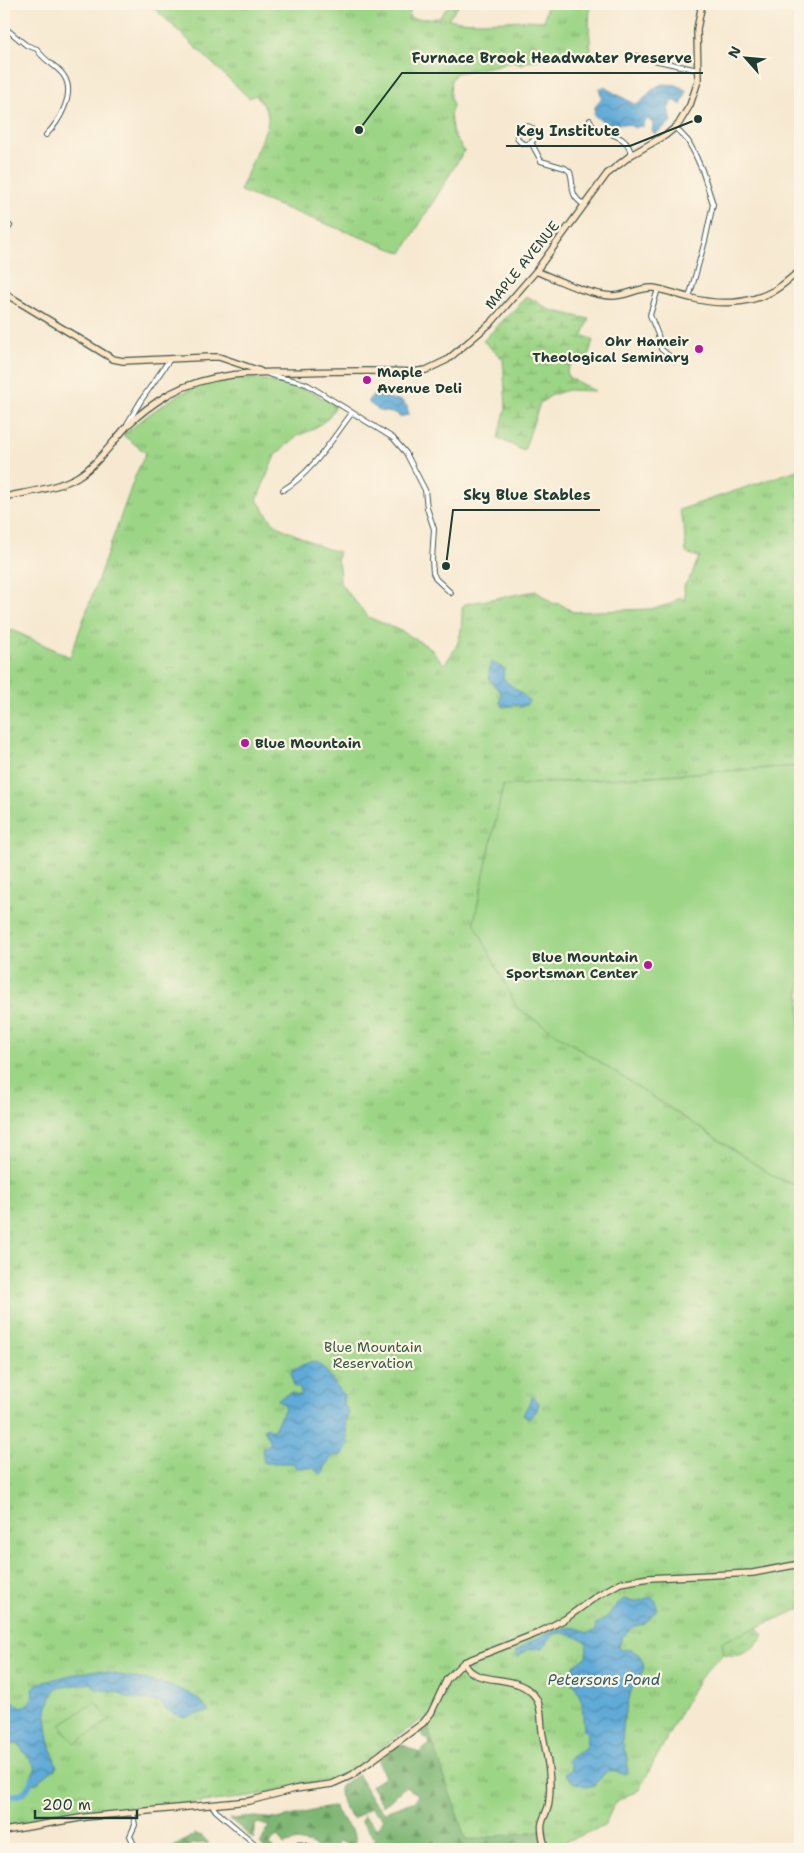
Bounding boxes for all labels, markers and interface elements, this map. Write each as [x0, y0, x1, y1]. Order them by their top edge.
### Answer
north arrow [722, 32, 772, 82]
callout: Furnace Brook Headwater Preserve [402, 43, 703, 73]
text: N [724, 43, 745, 61]
text: Furnace Brook Headwater Preserve [412, 48, 692, 68]
callout: Key Institute [506, 116, 630, 146]
text: Key Institute [516, 121, 620, 141]
street label: MAPLE AVENUE [481, 217, 563, 313]
place label: Ohr Hameir Theological Seminary [532, 332, 689, 366]
marker: Ohr Hameir Theological Seminary [693, 343, 705, 355]
place label: Maple Avenue Deli [377, 363, 462, 397]
marker: Maple Avenue Deli [361, 374, 373, 386]
callout: Sky Blue Stables [453, 480, 600, 510]
text: Sky Blue Stables [463, 485, 591, 505]
place label: Blue Mountain [255, 734, 361, 752]
marker: Blue Mountain [239, 737, 251, 749]
place label: Blue Mountain Sportsman Center [506, 948, 638, 982]
marker: Blue Mountain Sportsman Center [642, 959, 654, 971]
park label: Blue Mountain Reservation [324, 1338, 423, 1372]
water label: Petersons Pond [548, 1670, 661, 1690]
scale bar [35, 1788, 138, 1820]
text: 200 m [42, 1795, 91, 1815]

